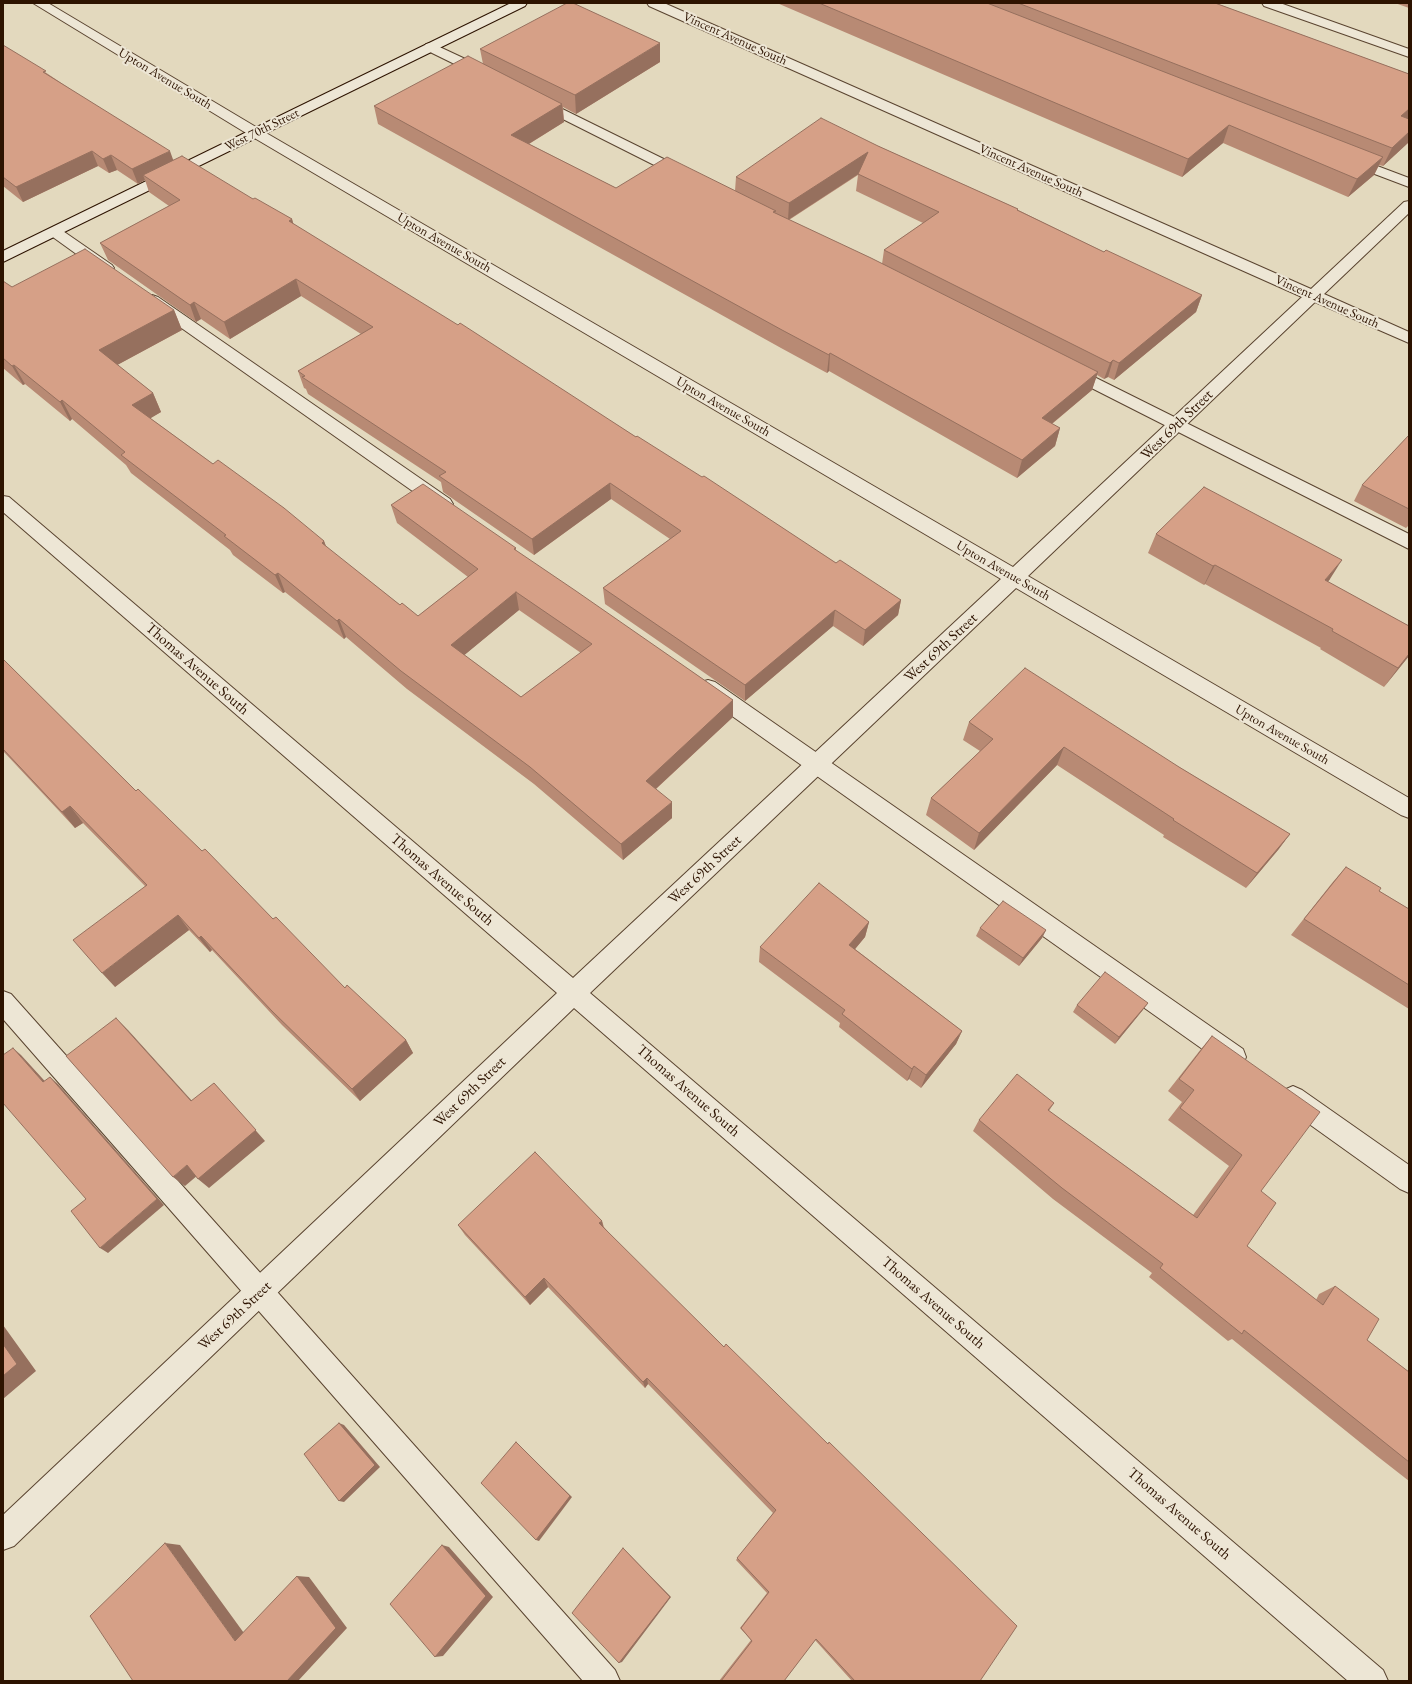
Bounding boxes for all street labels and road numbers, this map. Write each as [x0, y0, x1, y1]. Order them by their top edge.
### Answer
street label: Vincent Avenue South [681, 9, 789, 69]
street label: Upton Avenue South [115, 45, 215, 113]
street label: West 70th Street [222, 105, 302, 155]
street label: Vincent Avenue South [977, 141, 1085, 201]
street label: Upton Avenue South [394, 210, 494, 276]
street label: Vincent Avenue South [1273, 272, 1381, 332]
street label: Upton Avenue South [673, 374, 773, 440]
street label: West 69th Street [1137, 386, 1217, 464]
street label: Upton Avenue South [953, 538, 1053, 604]
street label: West 69th Street [901, 610, 981, 686]
street label: Thomas Avenue South [141, 619, 253, 719]
street label: Upton Avenue South [1232, 702, 1332, 768]
street label: Thomas Avenue South [386, 830, 498, 930]
street label: West 69th Street [665, 832, 745, 908]
street label: Thomas Avenue South [632, 1041, 744, 1141]
street label: West 69th Street [430, 1053, 510, 1131]
street label: Thomas Avenue South [877, 1253, 989, 1353]
street label: West 69th Street [195, 1278, 275, 1354]
street label: Thomas Avenue South [1123, 1464, 1235, 1564]

